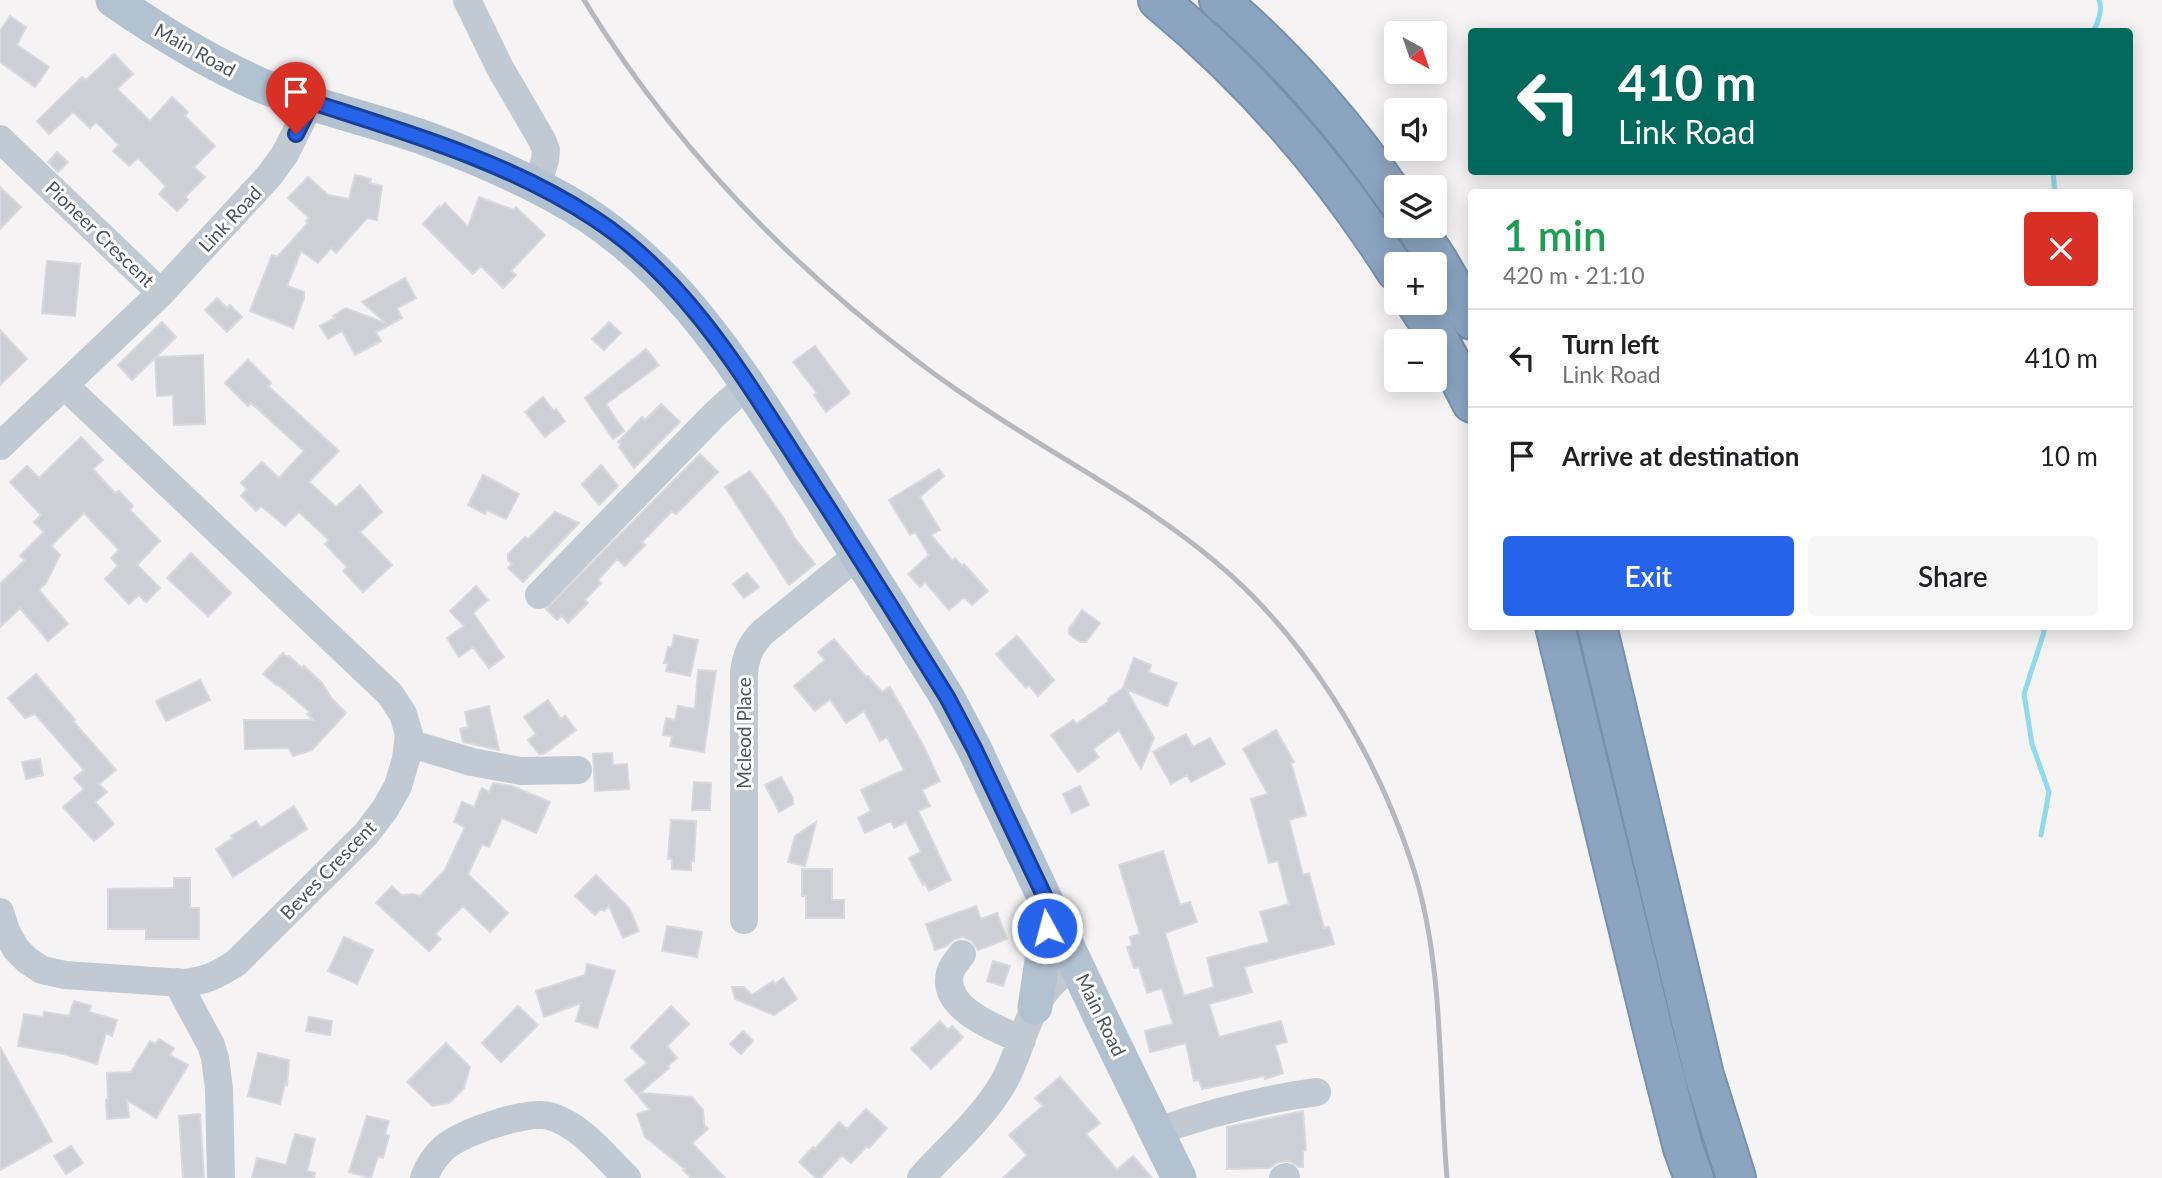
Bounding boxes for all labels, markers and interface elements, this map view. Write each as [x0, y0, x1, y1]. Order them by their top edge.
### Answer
street label: Main Road [151, 18, 240, 81]
north arrow [1384, 21, 1447, 84]
map controls [1384, 21, 1447, 392]
text: 410 m [1618, 53, 1756, 111]
icon: left [1503, 56, 1594, 147]
pin [266, 62, 326, 134]
icon: arrive [277, 73, 315, 111]
button: sound [1384, 98, 1447, 161]
text: Link Road [1618, 112, 1755, 151]
button: layers [1384, 175, 1447, 238]
street label: Pioneer Crescent [41, 176, 160, 291]
street label: Link Road [193, 181, 266, 256]
text: 1 min [1503, 210, 1607, 260]
button: close [2024, 212, 2098, 286]
button: + [1384, 252, 1447, 315]
text: 420 m · 21:10 [1503, 261, 1645, 289]
text: Turn left [1562, 328, 1659, 360]
button: − [1384, 329, 1447, 392]
icon: left [1503, 339, 1541, 377]
text: 410 m [2025, 342, 2098, 374]
text: Link Road [1562, 360, 1661, 388]
icon: arrive [1503, 437, 1541, 475]
text: Arrive at destination [1562, 440, 1799, 472]
text: 10 m [2040, 440, 2098, 472]
button: Exit [1503, 536, 1794, 616]
button: Share [1808, 536, 2098, 616]
street label: Mcleod Place [732, 677, 755, 789]
street label: Beves Crescent [275, 815, 381, 924]
position arrow [1010, 891, 1084, 965]
street label: Main Road [1072, 970, 1131, 1060]

